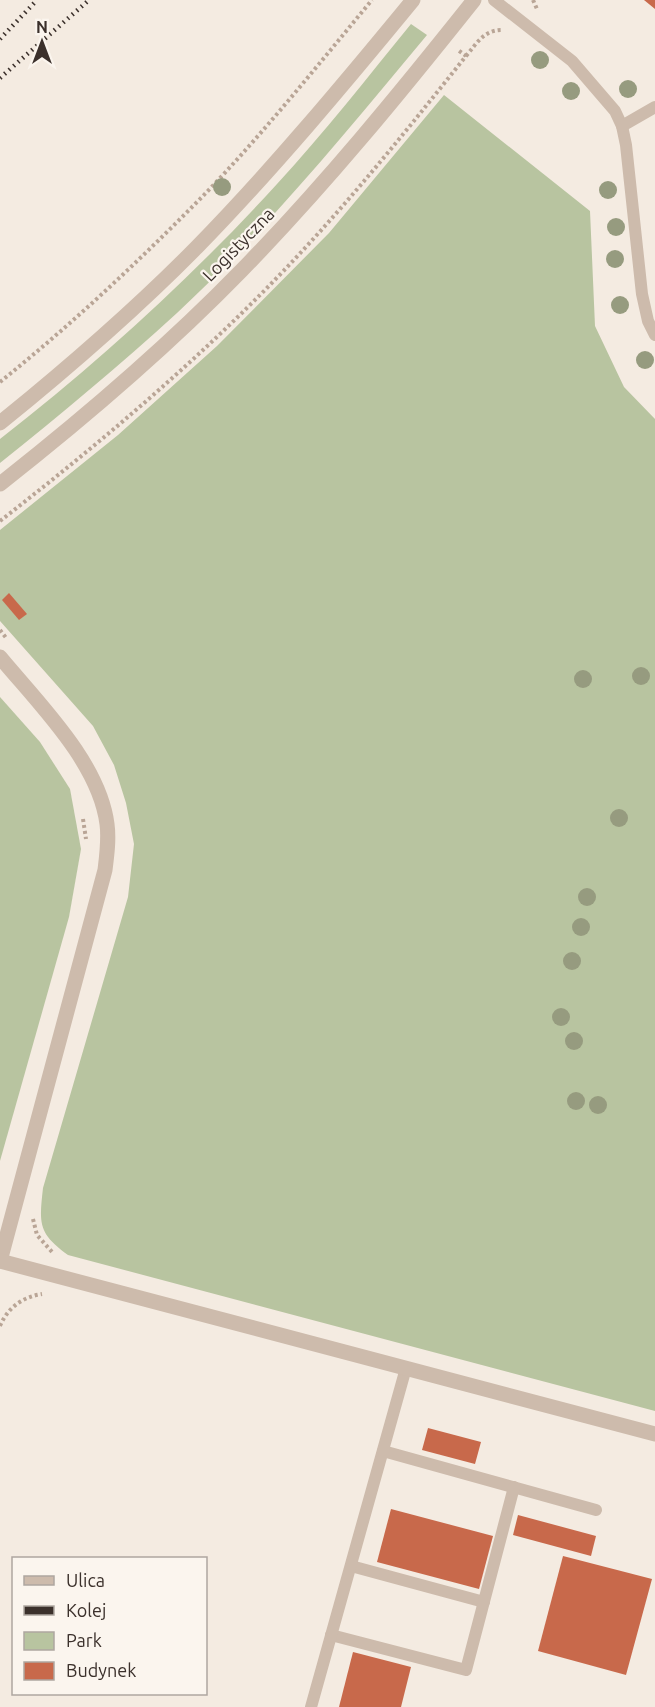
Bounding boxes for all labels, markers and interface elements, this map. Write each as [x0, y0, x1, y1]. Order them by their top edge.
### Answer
north arrow [12, 12, 72, 72]
text: N [36, 18, 48, 36]
street label: Logistyczna [198, 203, 278, 285]
legend [12, 1557, 207, 1695]
text: Ulica [66, 1570, 105, 1590]
text: Kolej [66, 1600, 106, 1620]
text: Park [66, 1630, 102, 1650]
text: Budynek [66, 1660, 136, 1680]

